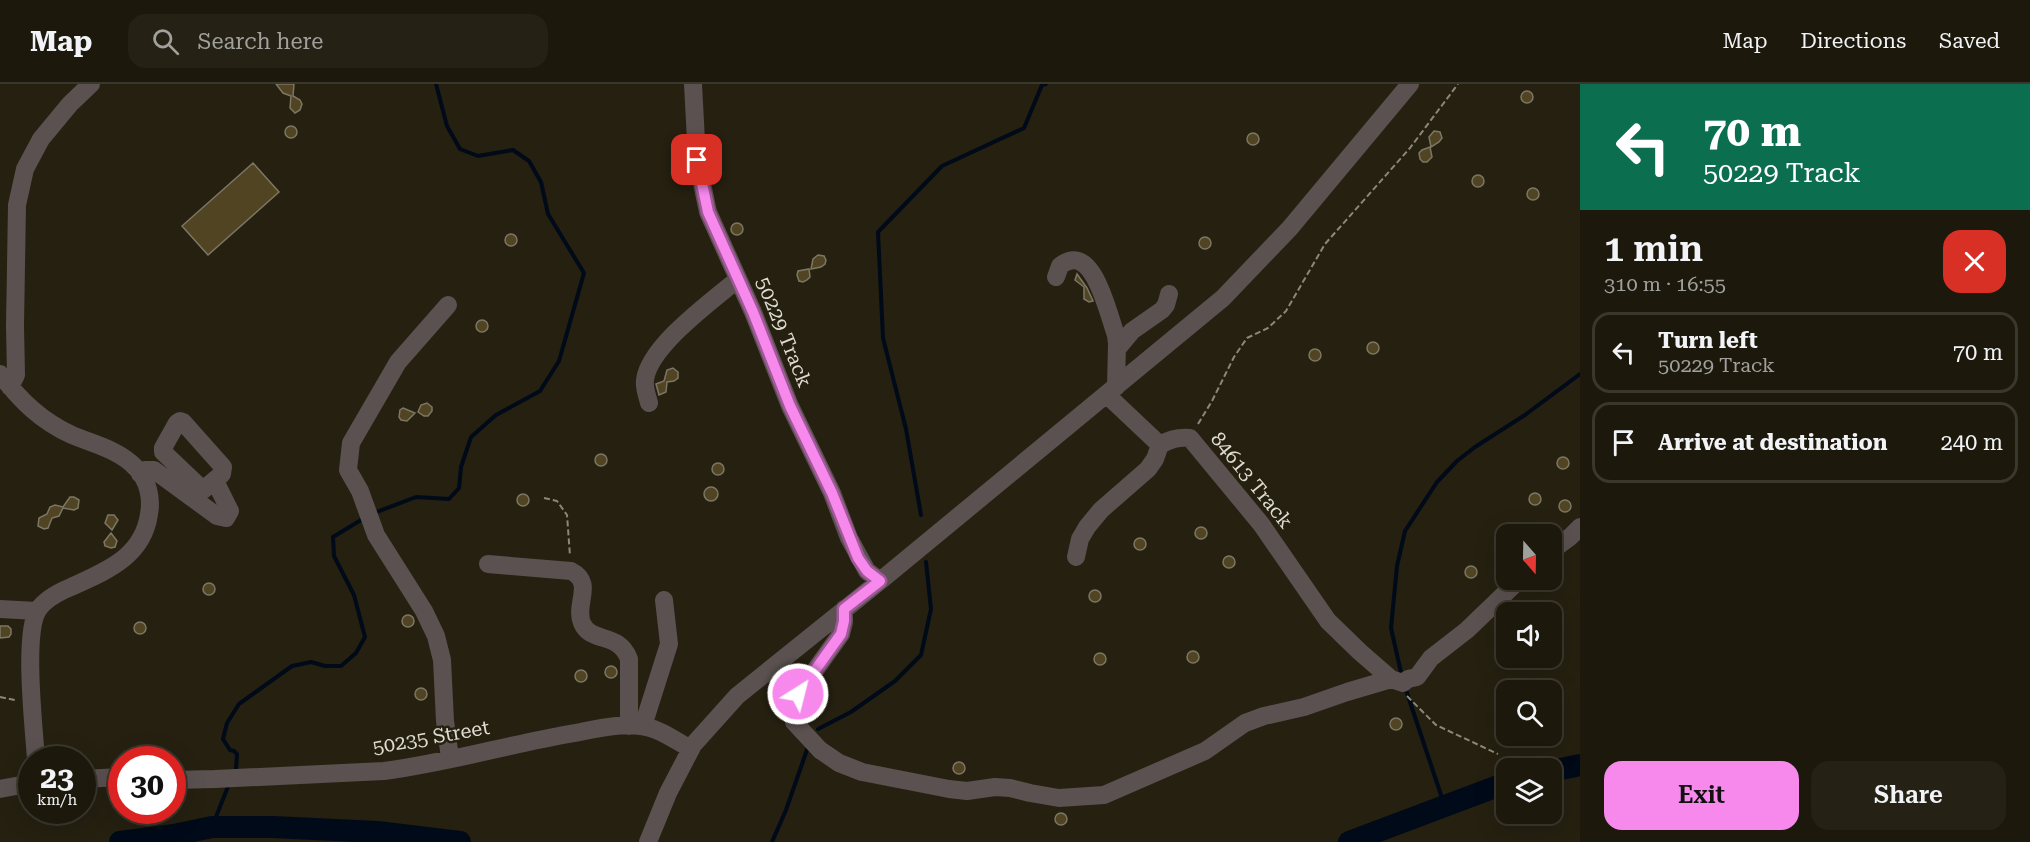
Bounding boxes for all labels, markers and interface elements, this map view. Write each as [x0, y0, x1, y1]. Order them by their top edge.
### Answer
search box [128, 14, 548, 68]
text: Map [30, 25, 92, 58]
icon: search [149, 25, 182, 58]
text: Search here [197, 29, 323, 54]
text: Map [1723, 29, 1767, 53]
text: Directions [1800, 29, 1906, 53]
text: Saved [1939, 29, 2000, 53]
text: 70 m [1703, 107, 1801, 156]
icon: left [1604, 108, 1682, 186]
pin [671, 134, 722, 185]
icon: arrive [680, 143, 713, 176]
text: 50229 Track [1703, 157, 1861, 189]
text: 1 min [1604, 228, 1703, 270]
button: close [1943, 230, 2006, 293]
text: 310 m · 16:55 [1604, 272, 1726, 296]
street label: 50229 Track [751, 273, 817, 391]
text: Turn left [1658, 328, 1758, 353]
icon: left [1607, 336, 1640, 369]
text: 70 m [1953, 340, 2003, 365]
text: 50229 Track [1658, 353, 1775, 377]
icon: arrive [1607, 426, 1640, 459]
street label: 84613 Track [1206, 427, 1298, 533]
text: Arrive at destination [1658, 430, 1887, 455]
text: 240 m [1940, 430, 2003, 455]
north arrow [1496, 524, 1562, 590]
map controls [1496, 524, 1562, 824]
button: sound [1496, 602, 1562, 668]
position arrow [766, 662, 830, 726]
button: search [1496, 680, 1562, 746]
street label: 50235 Street [371, 715, 492, 759]
speed limit sign: 30 [108, 746, 186, 824]
button: layers [1496, 758, 1562, 824]
text: 23 [40, 760, 74, 795]
button: Exit [1604, 761, 1799, 830]
button: Share [1811, 761, 2006, 830]
text: km/h [37, 791, 77, 809]

